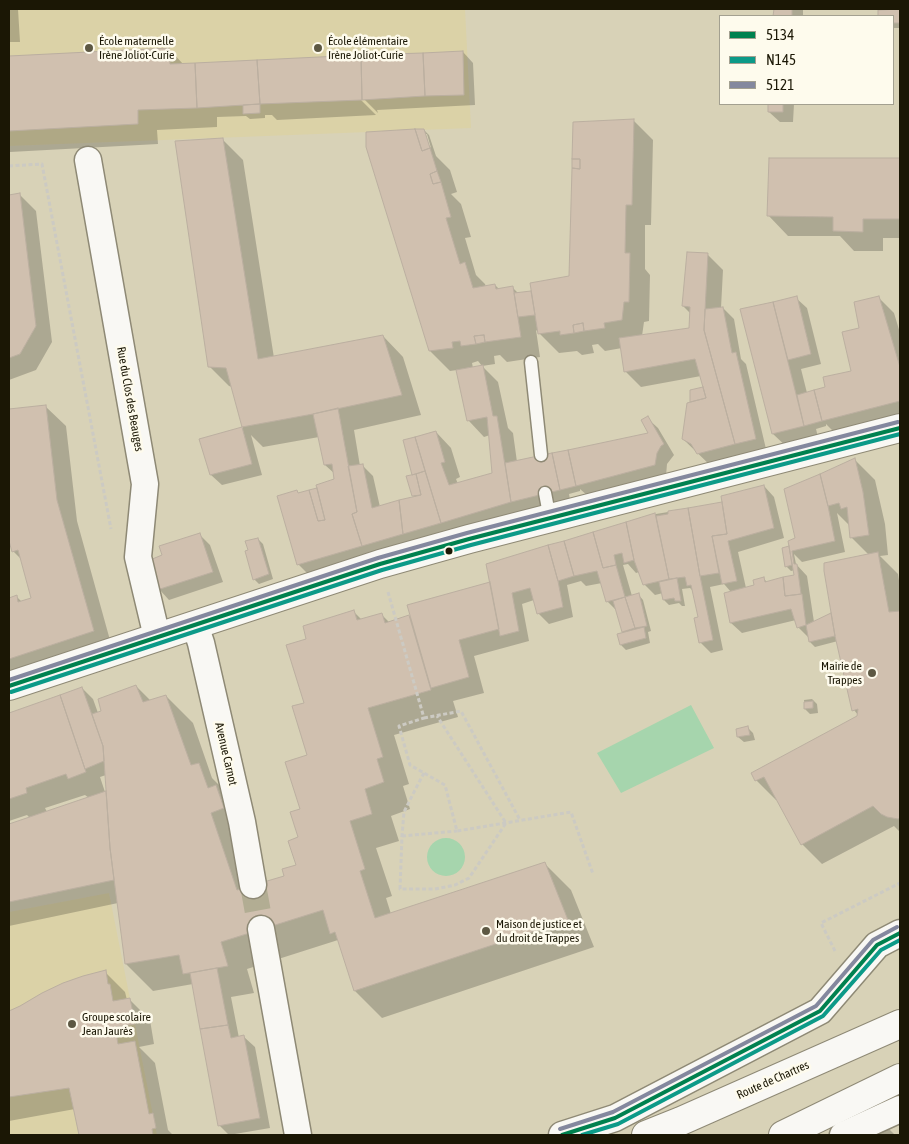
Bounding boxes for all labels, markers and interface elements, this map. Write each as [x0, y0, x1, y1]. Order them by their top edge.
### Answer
legend [719, 15, 894, 105]
text: 5134 [766, 26, 794, 43]
place label: École maternelle Irène Joliot-Curie [99, 34, 174, 62]
place label: École élémentaire Irène Joliot-Curie [328, 34, 408, 62]
marker: École maternelle Irène Joliot-Curie [83, 42, 95, 54]
marker: École élémentaire Irène Joliot-Curie [312, 42, 324, 54]
text: N145 [766, 51, 796, 68]
text: 5121 [766, 76, 794, 93]
street label: Rue du Clos des Beauges [114, 345, 146, 453]
unlabelled marker [444, 546, 454, 556]
place label: Mairie de Trappes [821, 659, 862, 687]
marker: Mairie de Trappes [866, 667, 878, 679]
street label: Avenue Carnot [212, 721, 240, 787]
place label: Maison de justice et du droit de Trappes [496, 917, 582, 945]
marker: Maison de justice et du droit de Trappes [480, 925, 492, 937]
place label: Groupe scolaire Jean Jaurès [82, 1010, 151, 1038]
marker: Groupe scolaire Jean Jaurès [66, 1018, 78, 1030]
street label: Route de Chartres [735, 1058, 811, 1102]

